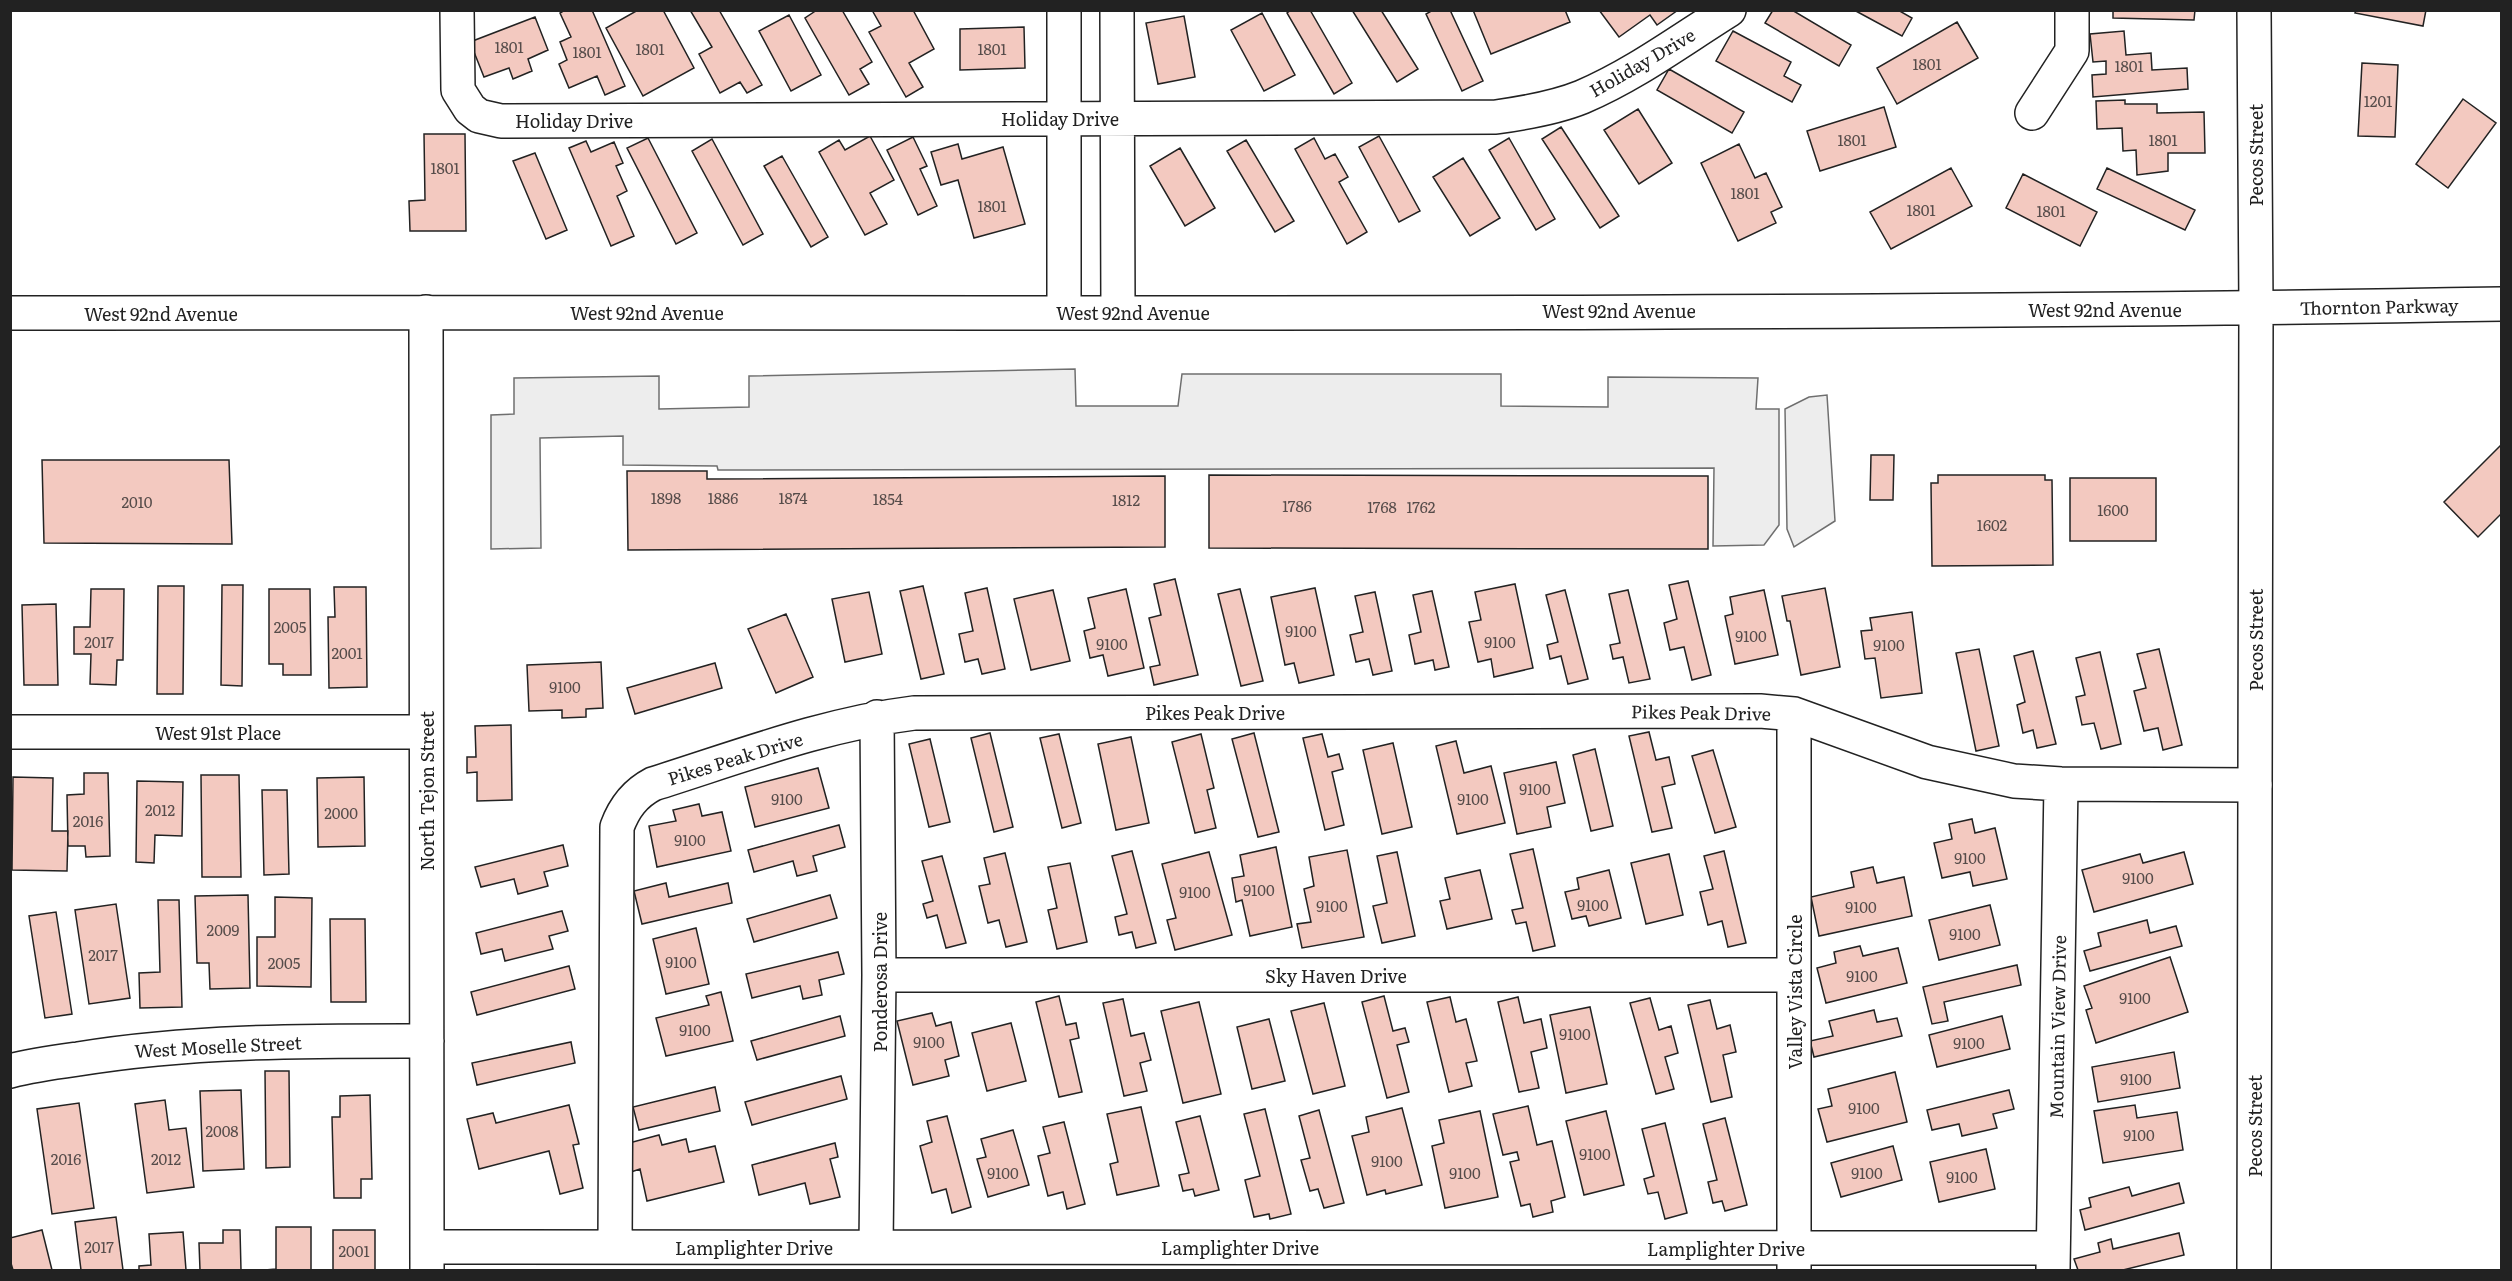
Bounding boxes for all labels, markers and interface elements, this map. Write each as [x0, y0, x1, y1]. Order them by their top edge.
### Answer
street label: Holiday Drive [1584, 21, 1700, 103]
house number: 1801 [494, 35, 524, 58]
house number: 1801 [635, 37, 665, 60]
house number: 1801 [977, 37, 1007, 60]
house number: 1801 [572, 40, 602, 63]
house number: 1801 [1912, 52, 1942, 75]
house number: 1801 [2114, 54, 2144, 77]
house number: 1201 [2364, 89, 2392, 112]
street label: Pecos Street [2242, 103, 2269, 206]
street label: Holiday Drive [1001, 105, 1119, 132]
street label: Holiday Drive [515, 107, 633, 134]
house number: 1801 [1837, 128, 1867, 151]
house number: 1801 [2148, 128, 2178, 151]
house number: 1801 [430, 156, 460, 179]
house number: 1801 [1730, 181, 1760, 204]
house number: 1801 [977, 194, 1007, 217]
house number: 1801 [1906, 198, 1936, 221]
house number: 1801 [2036, 199, 2066, 222]
street label: Thornton Parkway [2299, 291, 2459, 321]
street label: West 92nd Avenue [2028, 296, 2182, 323]
street label: West 92nd Avenue [1542, 297, 1696, 324]
street label: West 92nd Avenue [570, 299, 724, 326]
street label: West 92nd Avenue [1056, 299, 1210, 326]
street label: West 92nd Avenue [84, 300, 238, 327]
house number: 1898 [651, 486, 681, 509]
house number: 1886 [708, 486, 738, 509]
house number: 1874 [778, 486, 808, 509]
house number: 1854 [873, 487, 903, 510]
house number: 1812 [1112, 488, 1140, 511]
house number: 2010 [121, 490, 153, 513]
house number: 1786 [1282, 494, 1312, 517]
house number: 1768 [1367, 495, 1397, 518]
house number: 1762 [1407, 495, 1436, 518]
house number: 1600 [2097, 498, 2129, 521]
house number: 1602 [1977, 513, 2008, 536]
street label: Pecos Street [2242, 588, 2269, 691]
house number: 2005 [274, 615, 307, 638]
house number: 9100 [1285, 619, 1317, 642]
house number: 9100 [1735, 624, 1767, 647]
house number: 2017 [84, 630, 114, 653]
house number: 9100 [1484, 630, 1516, 653]
house number: 9100 [1096, 632, 1128, 655]
house number: 9100 [1873, 633, 1905, 656]
house number: 2001 [331, 641, 363, 664]
house number: 9100 [549, 675, 581, 698]
street label: Pikes Peak Drive [1631, 697, 1771, 727]
street label: Pikes Peak Drive [1145, 699, 1285, 726]
street label: North Tejon Street [413, 710, 440, 871]
street label: West 91st Place [155, 719, 281, 746]
street label: Pikes Peak Drive [664, 725, 806, 791]
house number: 9100 [1519, 777, 1551, 800]
house number: 9100 [771, 787, 803, 810]
house number: 9100 [1457, 787, 1489, 810]
house number: 2012 [145, 798, 175, 821]
house number: 2000 [324, 801, 358, 824]
house number: 2016 [73, 809, 103, 832]
house number: 9100 [674, 828, 706, 851]
house number: 9100 [1954, 846, 1986, 869]
house number: 9100 [2122, 866, 2154, 889]
house number: 9100 [1243, 878, 1275, 901]
house number: 9100 [1179, 880, 1211, 903]
house number: 9100 [1577, 893, 1609, 916]
house number: 9100 [1316, 894, 1348, 917]
house number: 9100 [1845, 895, 1877, 918]
street label: Ponderosa Drive [866, 912, 893, 1052]
street label: Valley Vista Circle [1781, 915, 1808, 1070]
house number: 2009 [207, 918, 240, 941]
house number: 9100 [1949, 922, 1981, 945]
street label: Mountain View Drive [2042, 935, 2072, 1119]
house number: 2017 [88, 943, 118, 966]
house number: 9100 [665, 950, 697, 973]
house number: 2005 [268, 951, 301, 974]
street label: Sky Haven Drive [1265, 962, 1407, 989]
house number: 9100 [1846, 964, 1878, 987]
house number: 9100 [2119, 986, 2151, 1009]
house number: 9100 [679, 1018, 711, 1041]
house number: 9100 [1559, 1022, 1591, 1045]
street label: West Moselle Street [134, 1028, 303, 1064]
house number: 9100 [913, 1030, 945, 1053]
house number: 9100 [1953, 1031, 1985, 1054]
house number: 9100 [2120, 1067, 2152, 1090]
street label: Pecos Street [2241, 1074, 2268, 1177]
house number: 9100 [1848, 1096, 1880, 1119]
house number: 2008 [205, 1119, 239, 1142]
house number: 9100 [2123, 1123, 2155, 1146]
house number: 9100 [1579, 1142, 1611, 1165]
house number: 2016 [51, 1147, 81, 1170]
house number: 2012 [151, 1147, 181, 1170]
house number: 9100 [1371, 1149, 1403, 1172]
house number: 9100 [987, 1161, 1019, 1184]
house number: 9100 [1449, 1161, 1481, 1184]
house number: 9100 [1851, 1161, 1883, 1184]
house number: 9100 [1946, 1165, 1978, 1188]
street label: Lamplighter Drive [675, 1234, 833, 1261]
street label: Lamplighter Drive [1161, 1234, 1319, 1261]
house number: 2017 [84, 1235, 114, 1258]
street label: Lamplighter Drive [1647, 1235, 1805, 1262]
house number: 2001 [338, 1239, 370, 1262]

